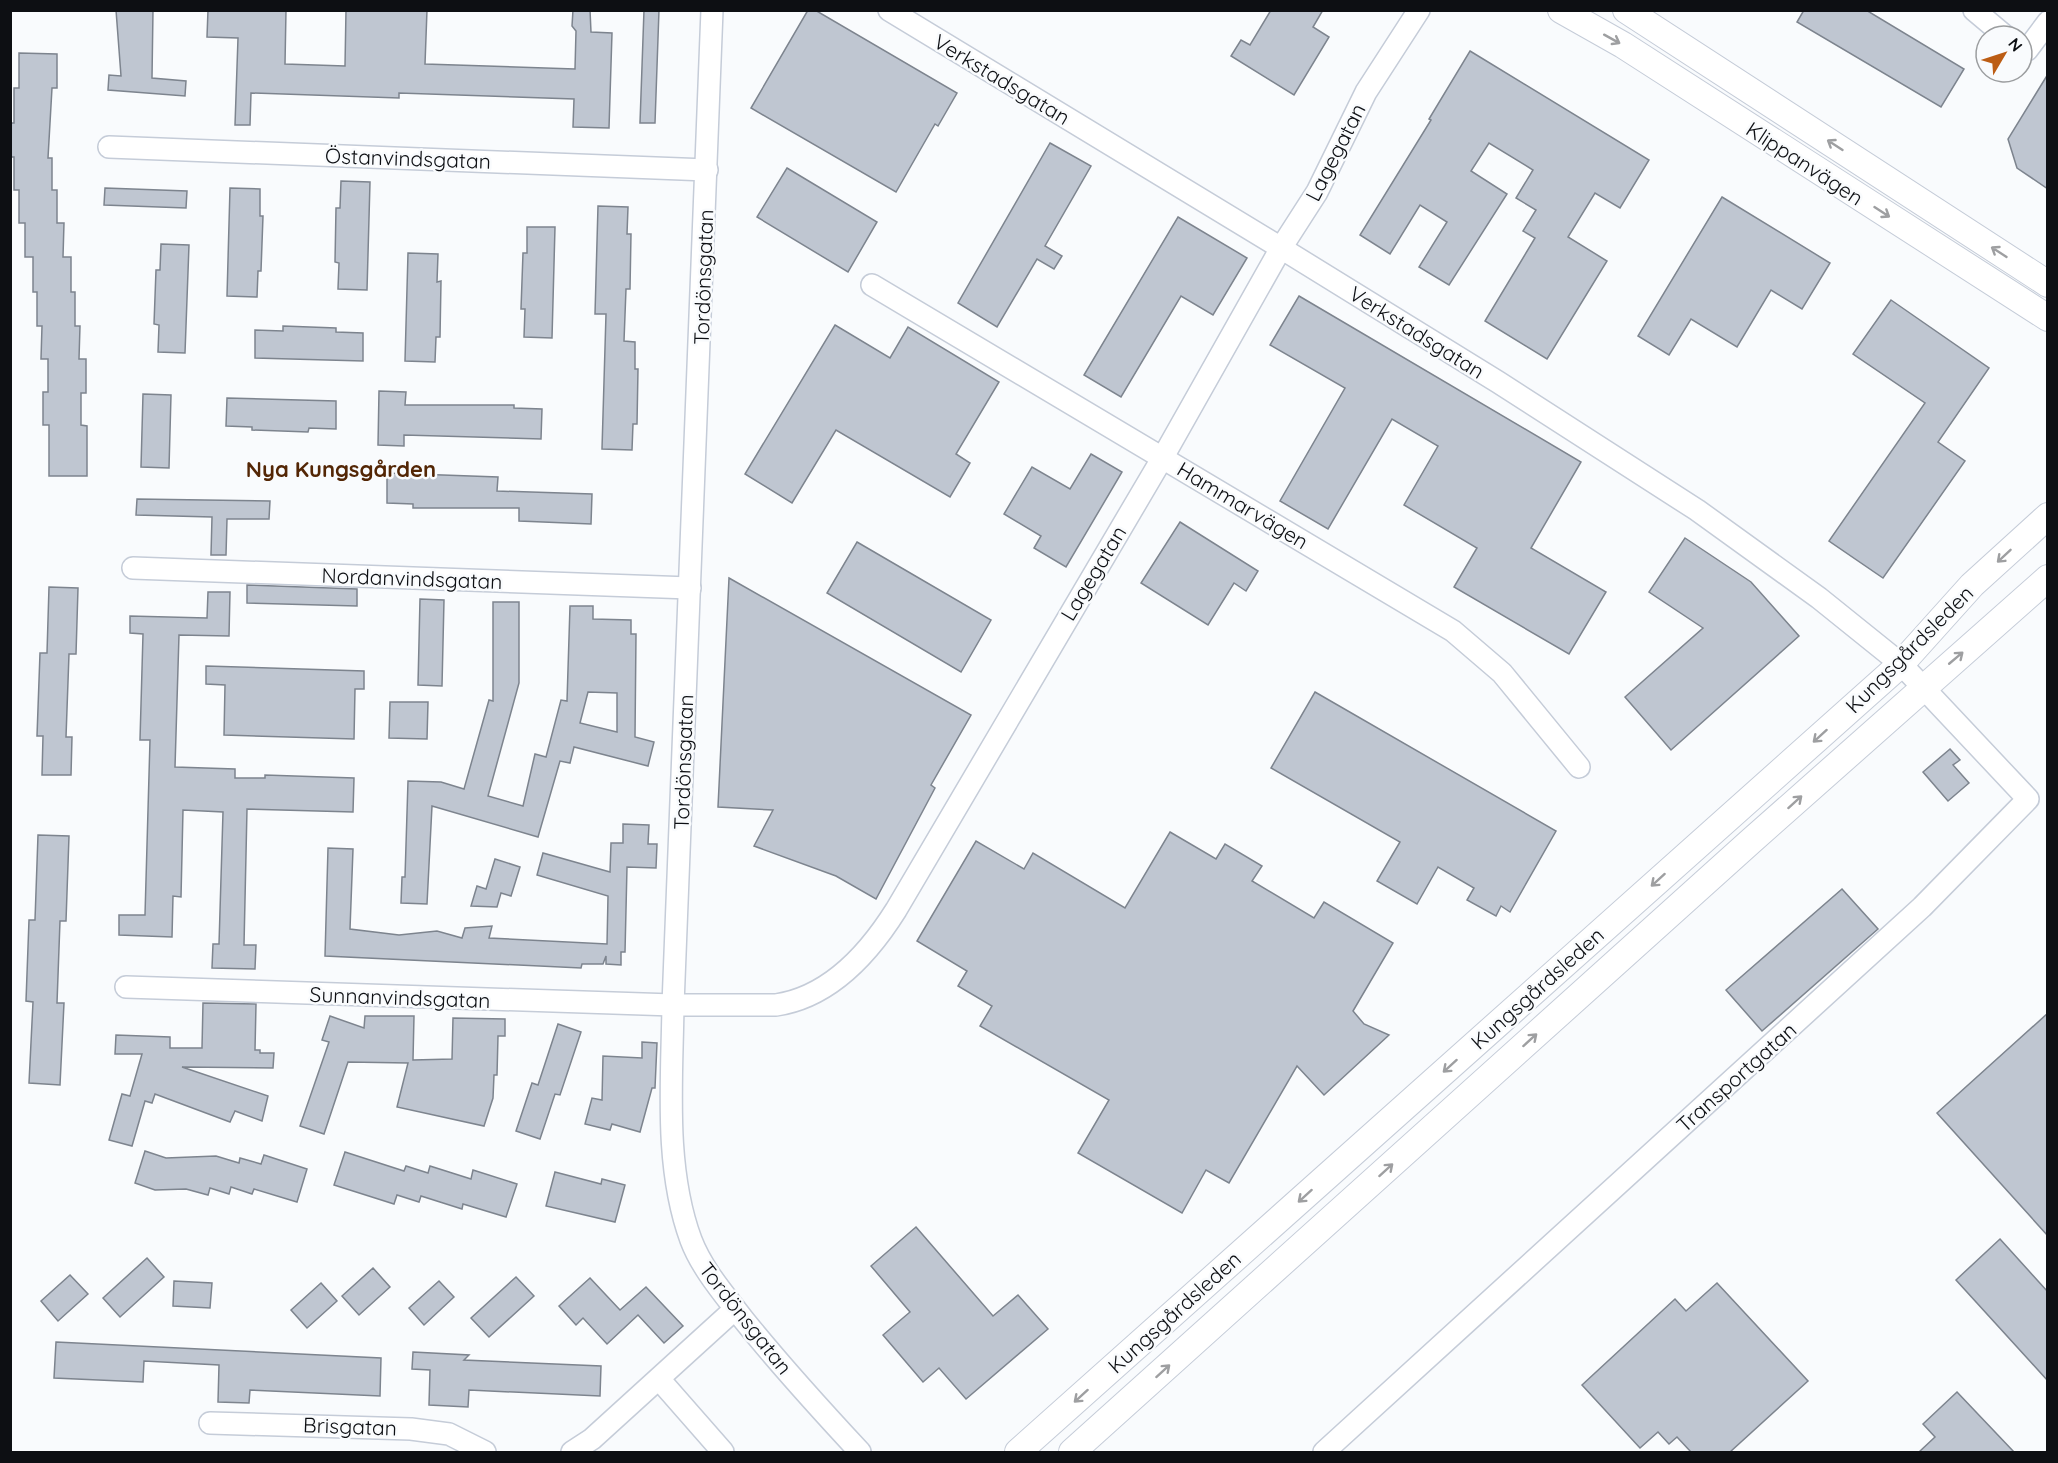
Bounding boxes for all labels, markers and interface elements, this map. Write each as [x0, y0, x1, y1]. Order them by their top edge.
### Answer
north arrow [1974, 24, 2034, 84]
street label: Verkstadsgatan [929, 28, 1075, 130]
one-way arrow [1603, 34, 1621, 45]
text: N [2004, 34, 2027, 55]
street label: Lagegatan [1299, 99, 1371, 205]
street label: Klippanvägen [1742, 116, 1868, 210]
one-way arrow [1828, 139, 1844, 151]
street label: Östanvindsgatan [325, 142, 491, 174]
one-way arrow [1874, 206, 1891, 219]
street label: Tordönsgatan [688, 209, 718, 345]
one-way arrow [1991, 246, 2007, 258]
street label: Verkstadsgatan [1345, 280, 1489, 384]
district label: Nya Kungsgården [246, 455, 436, 483]
street label: Hammarvägen [1173, 456, 1313, 554]
street label: Lagegatan [1055, 521, 1131, 625]
one-way arrow [1997, 549, 2012, 563]
street label: Nordanvindsgatan [321, 562, 503, 594]
street label: Kungsgårdsleden [1840, 580, 1978, 718]
one-way arrow [1948, 652, 1964, 665]
street label: Tordönsgatan [668, 694, 698, 830]
one-way arrow [1813, 729, 1828, 743]
one-way arrow [1787, 795, 1802, 809]
one-way arrow [1651, 873, 1666, 887]
street label: Kungsgårdsleden [1465, 921, 1609, 1055]
street label: Sunnanvindsgatan [309, 981, 491, 1013]
street label: Transportgatan [1671, 1016, 1801, 1138]
one-way arrow [1523, 1033, 1538, 1047]
one-way arrow [1443, 1059, 1458, 1073]
one-way arrow [1378, 1163, 1393, 1177]
one-way arrow [1298, 1189, 1313, 1203]
street label: Kungsgårdsleden [1102, 1245, 1246, 1379]
street label: Tordönsgatan [694, 1257, 798, 1379]
one-way arrow [1155, 1364, 1170, 1378]
one-way arrow [1074, 1389, 1089, 1403]
street label: Brisgatan [303, 1411, 397, 1441]

